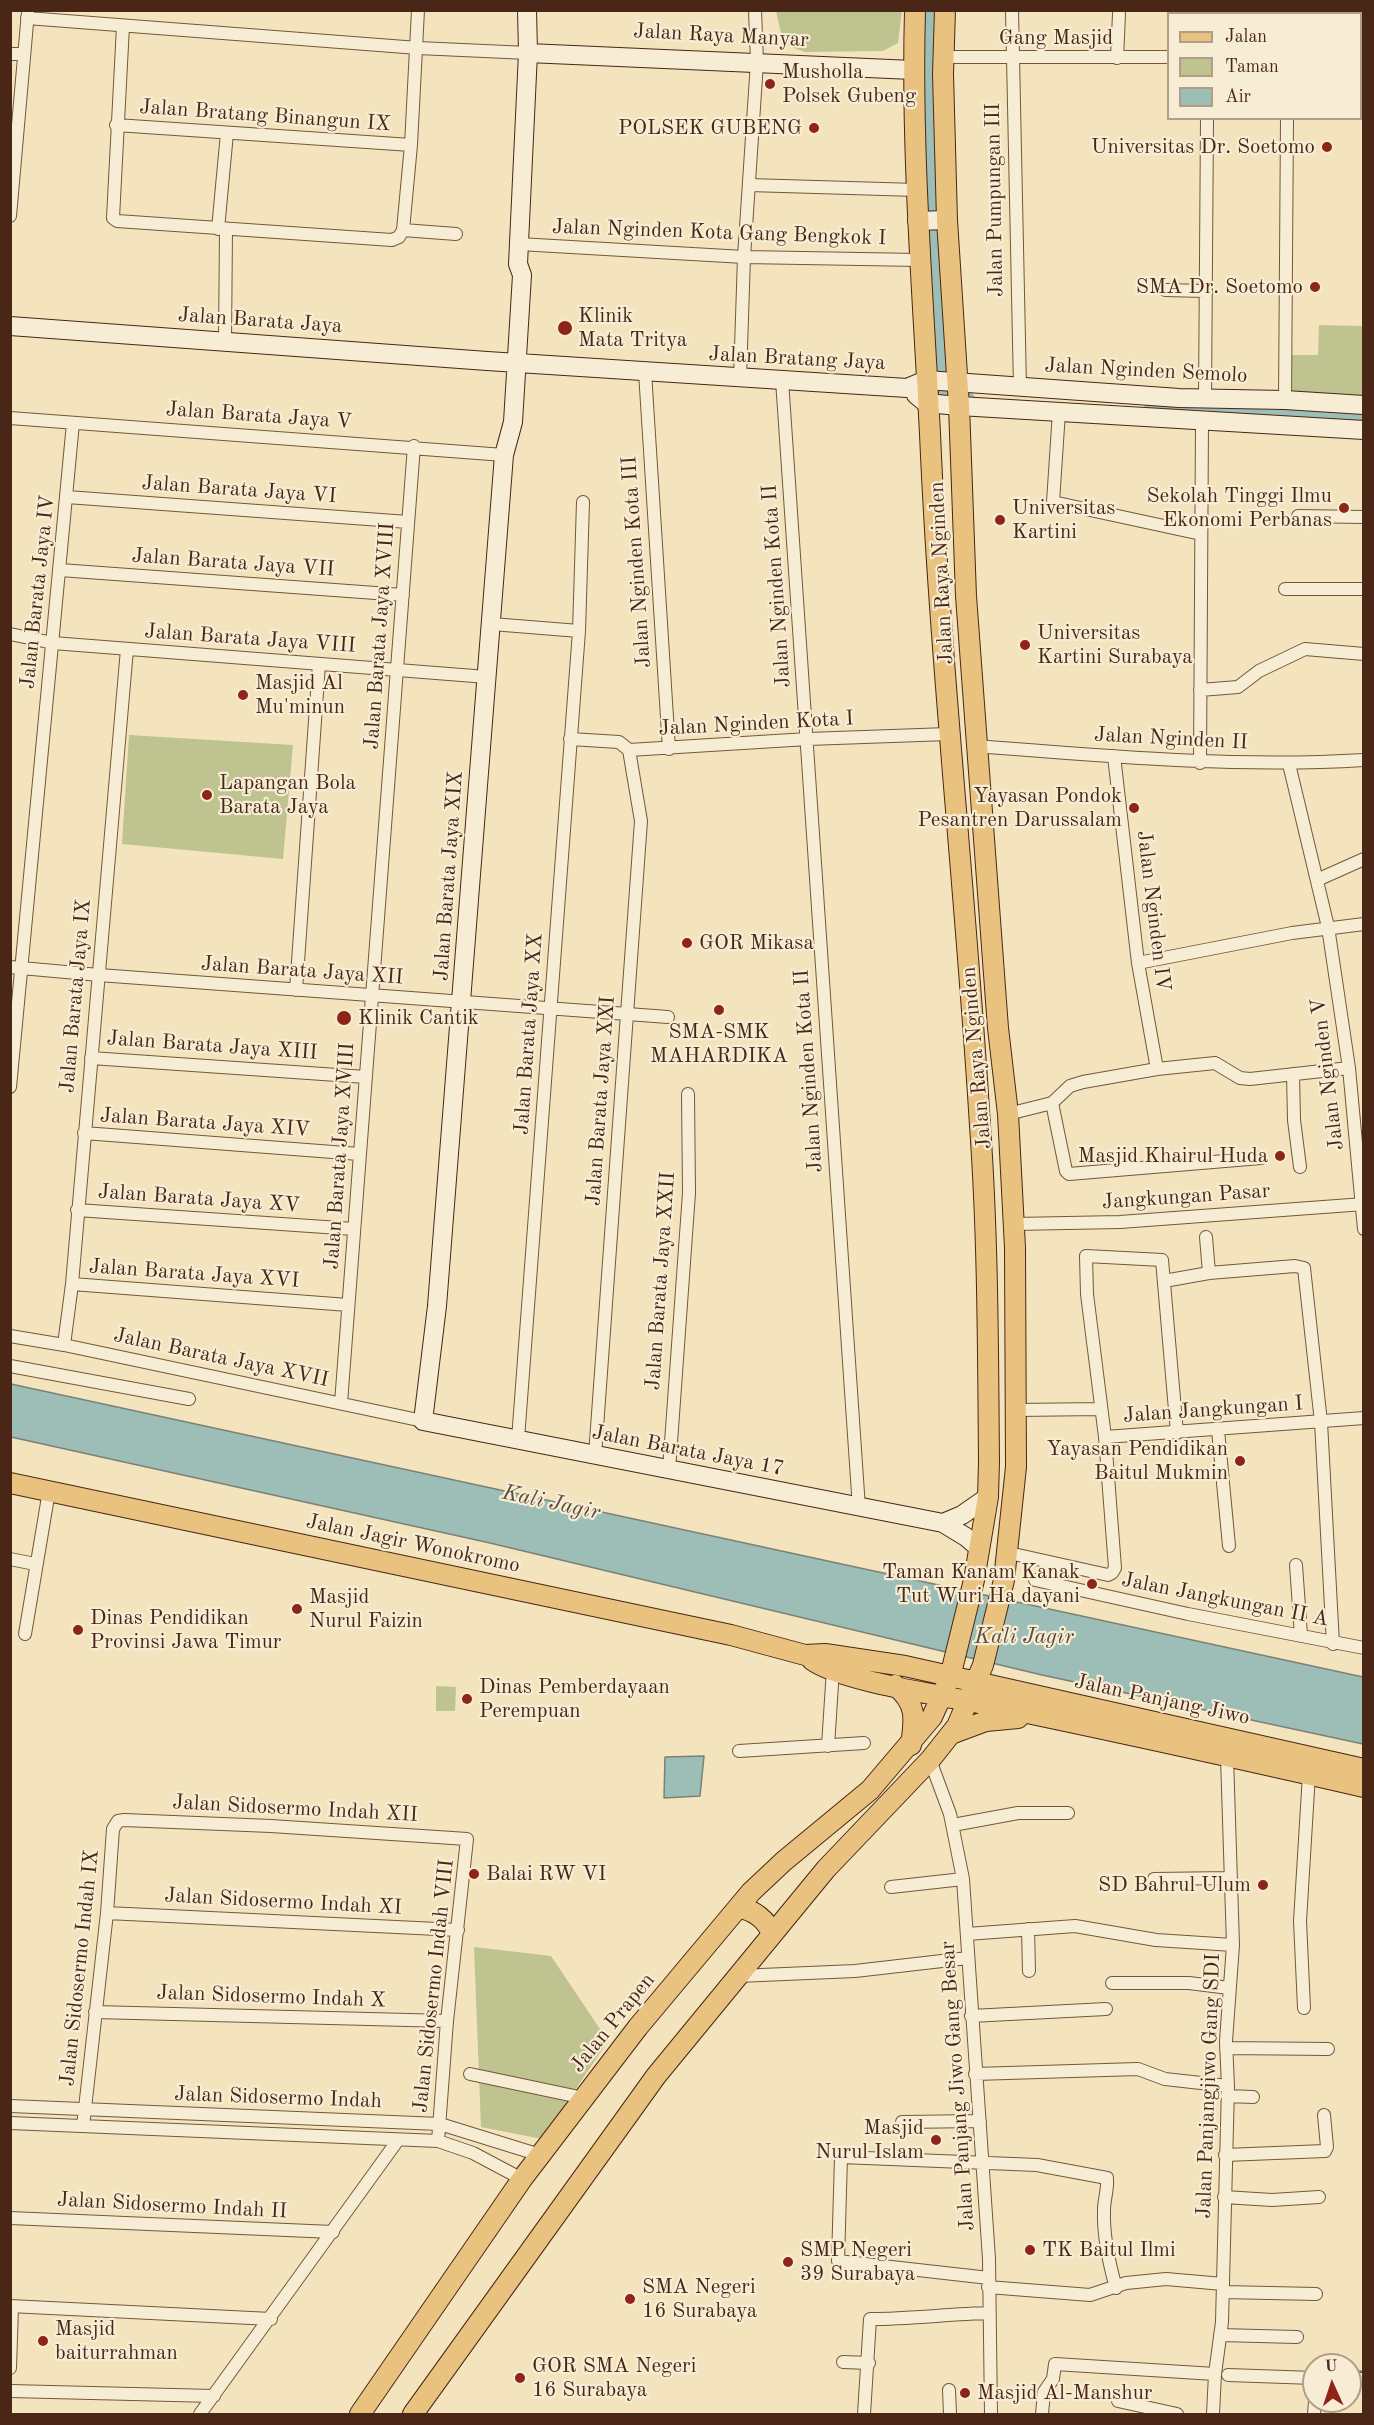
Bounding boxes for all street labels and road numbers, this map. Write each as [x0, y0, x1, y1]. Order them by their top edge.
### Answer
street label: Jalan Raya Manyar [633, 19, 809, 53]
street label: Gang Masjid [999, 25, 1113, 51]
street label: Jalan Bratang Binangun IX [139, 95, 391, 137]
street label: Jalan Pumpungan III [981, 103, 1009, 297]
street label: Jalan Nginden Kota Gang Bengkok I [551, 215, 887, 251]
street label: Jalan Barata Jaya [177, 303, 343, 339]
street label: Jalan Bratang Jaya [708, 342, 886, 376]
street label: Jalan Nginden Semolo [1044, 353, 1248, 389]
street label: Jalan Barata Jaya V [165, 397, 353, 435]
street label: Jalan Nginden Kota III [617, 455, 657, 669]
street label: Jalan Barata Jaya VI [141, 471, 337, 509]
street label: Jalan Raya Nginden [925, 481, 959, 665]
street label: Jalan Nginden Kota II [757, 483, 797, 689]
street label: Jalan Barata Jaya IV [15, 494, 61, 690]
street label: Jalan Barata Jaya XVIII [360, 522, 400, 750]
street label: Jalan Barata Jaya VII [131, 543, 335, 583]
street label: Jalan Barata Jaya VIII [144, 619, 356, 659]
street label: Jalan Nginden Kota I [658, 706, 854, 742]
street label: Jalan Nginden II [1094, 722, 1248, 756]
street label: Jalan Barata Jaya XIX [429, 770, 469, 982]
street label: Jalan Nginden IV [1131, 829, 1175, 993]
street label: Jalan Barata Jaya IX [55, 898, 97, 1094]
street label: Jalan Barata Jaya XX [509, 932, 549, 1136]
street label: Jalan Barata Jaya XII [200, 951, 404, 991]
street label: Jalan Raya Nginden [956, 966, 998, 1150]
street label: Jalan Nginden Kota II [789, 968, 829, 1174]
street label: Jalan Barata Jaya XXI [581, 995, 621, 1207]
street label: Jalan Nginden V [1306, 996, 1350, 1152]
street label: Jalan Barata Jaya XIII [106, 1026, 318, 1066]
street label: Jalan Barata Jaya XVIII [320, 1042, 360, 1270]
street label: Jalan Barata Jaya XIV [99, 1103, 311, 1143]
street label: Jalan Barata Jaya XXII [641, 1171, 681, 1391]
street label: Jalan Barata Jaya XV [97, 1179, 301, 1219]
street label: Jangkungan Pasar [1101, 1179, 1271, 1215]
street label: Jalan Barata Jaya XVI [88, 1254, 300, 1294]
street label: Jalan Barata Jaya XVII [111, 1323, 331, 1393]
street label: Jalan Jangkungan I [1122, 1391, 1304, 1429]
street label: Jalan Barata Jaya 17 [590, 1420, 786, 1482]
street label: Jalan Jagir Wonokromo [304, 1509, 522, 1579]
street label: Jalan Jangkungan II A [1119, 1568, 1331, 1632]
street label: Jalan Panjang Jiwo [1072, 1669, 1252, 1731]
street label: Jalan Sidosermo Indah XII [172, 1790, 418, 1828]
street label: Jalan Sidosermo Indah IX [55, 1848, 105, 2088]
street label: Jalan Sidosermo Indah VIII [408, 1858, 460, 2114]
street label: Jalan Sidosermo Indah XI [164, 1883, 402, 1921]
street label: Jalan Panjang Jiwo Gang Besar [935, 1940, 981, 2232]
street label: Jalan Panjangjiwo Gang SDI [1192, 1953, 1226, 2219]
street label: Jalan Prapen [565, 1968, 661, 2078]
street label: Jalan Sidosermo Indah X [156, 1980, 386, 2014]
street label: Jalan Sidosermo Indah [174, 2082, 382, 2114]
street label: Jalan Sidosermo Indah II [56, 2187, 288, 2225]

